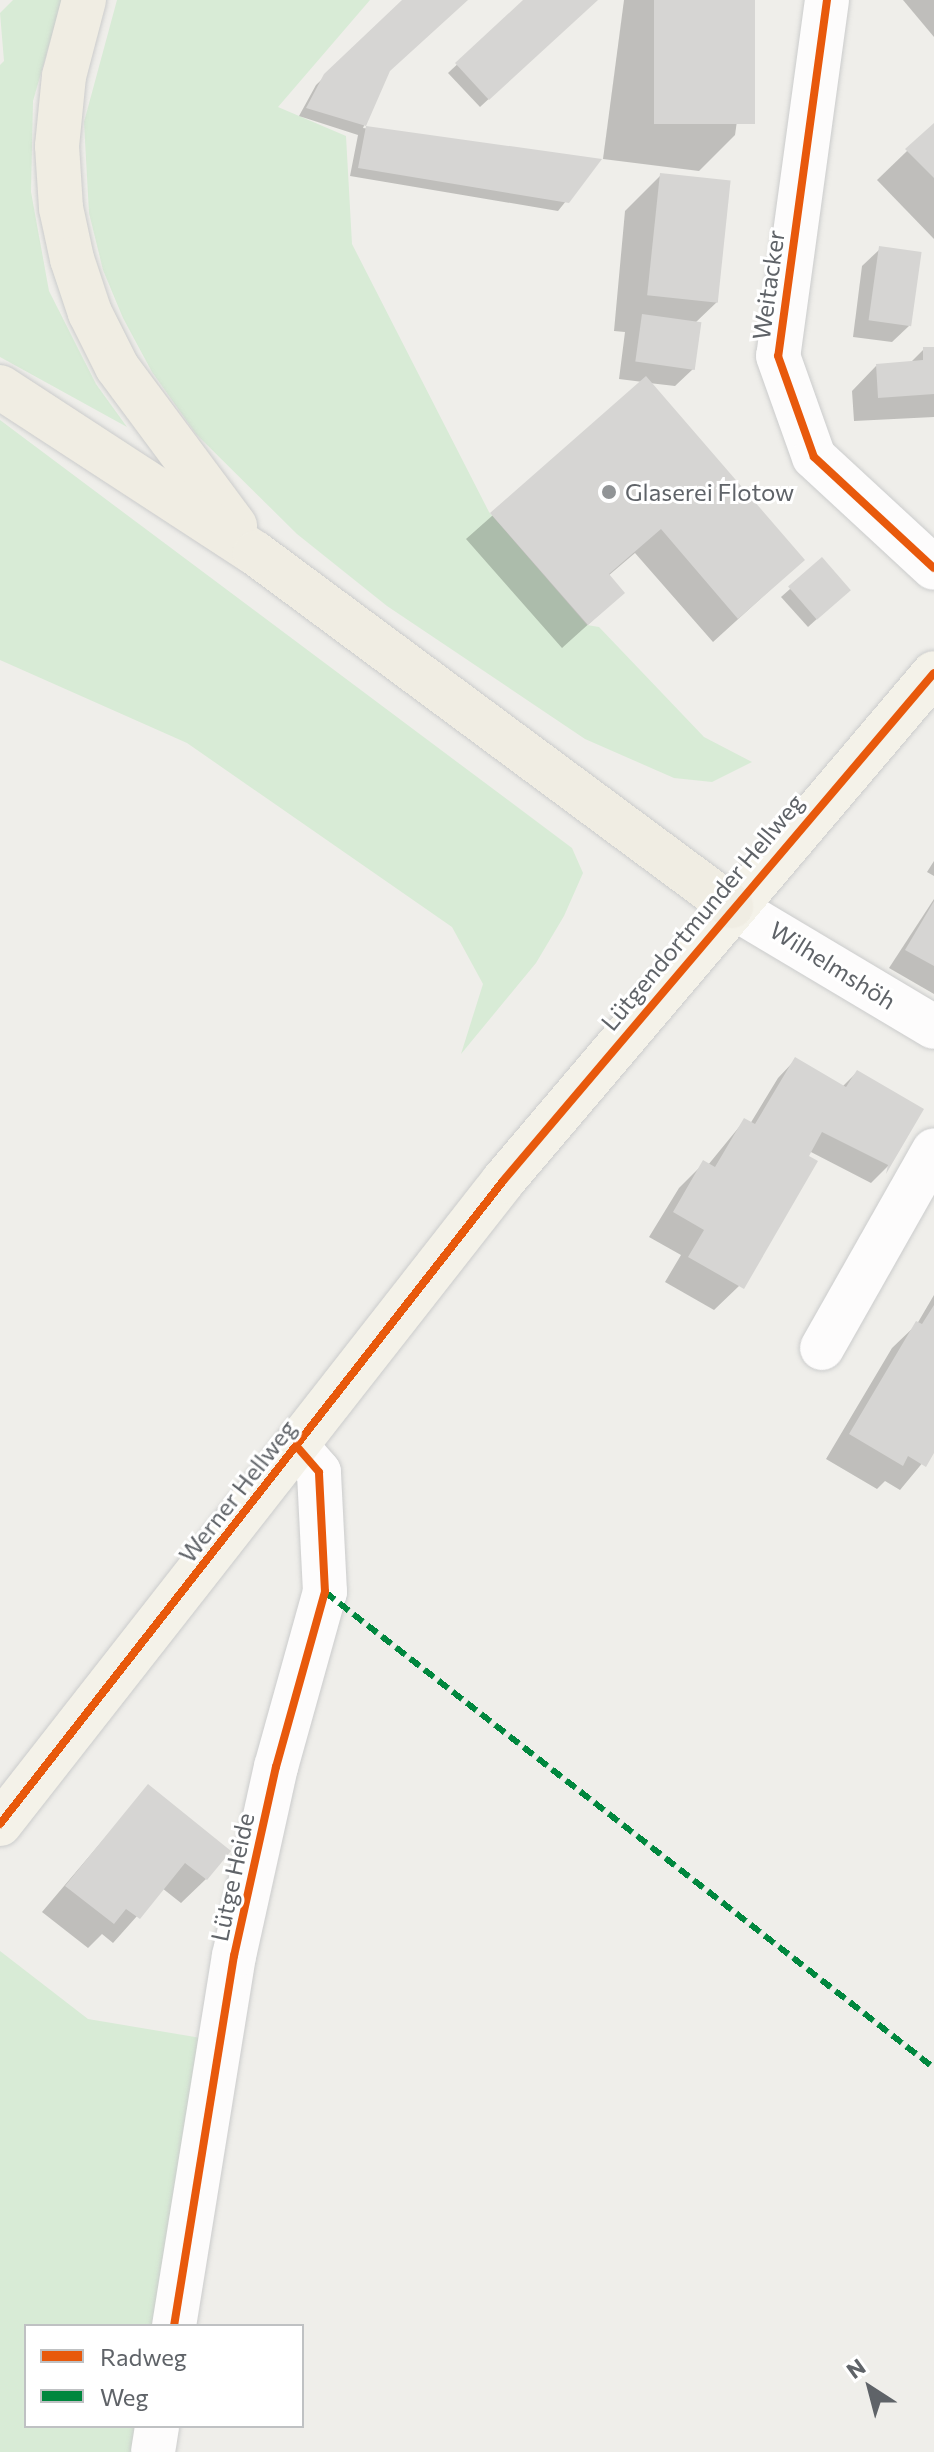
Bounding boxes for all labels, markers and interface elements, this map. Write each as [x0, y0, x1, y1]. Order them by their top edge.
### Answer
street label: Weitacker [746, 228, 790, 342]
place label: Glaserei Flotow [625, 478, 794, 506]
marker: Glaserei Flotow [600, 483, 618, 501]
street label: Lütgendortmunder Hellweg [595, 788, 809, 1036]
street label: Wilhelmshöh [765, 915, 901, 1015]
street label: Werner Hellweg [172, 1414, 302, 1568]
street label: Lütge Heide [204, 1810, 260, 1944]
legend [24, 2324, 304, 2428]
text: Radweg [100, 2342, 187, 2371]
north arrow [830, 2348, 910, 2428]
text: N [841, 2352, 870, 2384]
text: Weg [100, 2382, 148, 2411]

